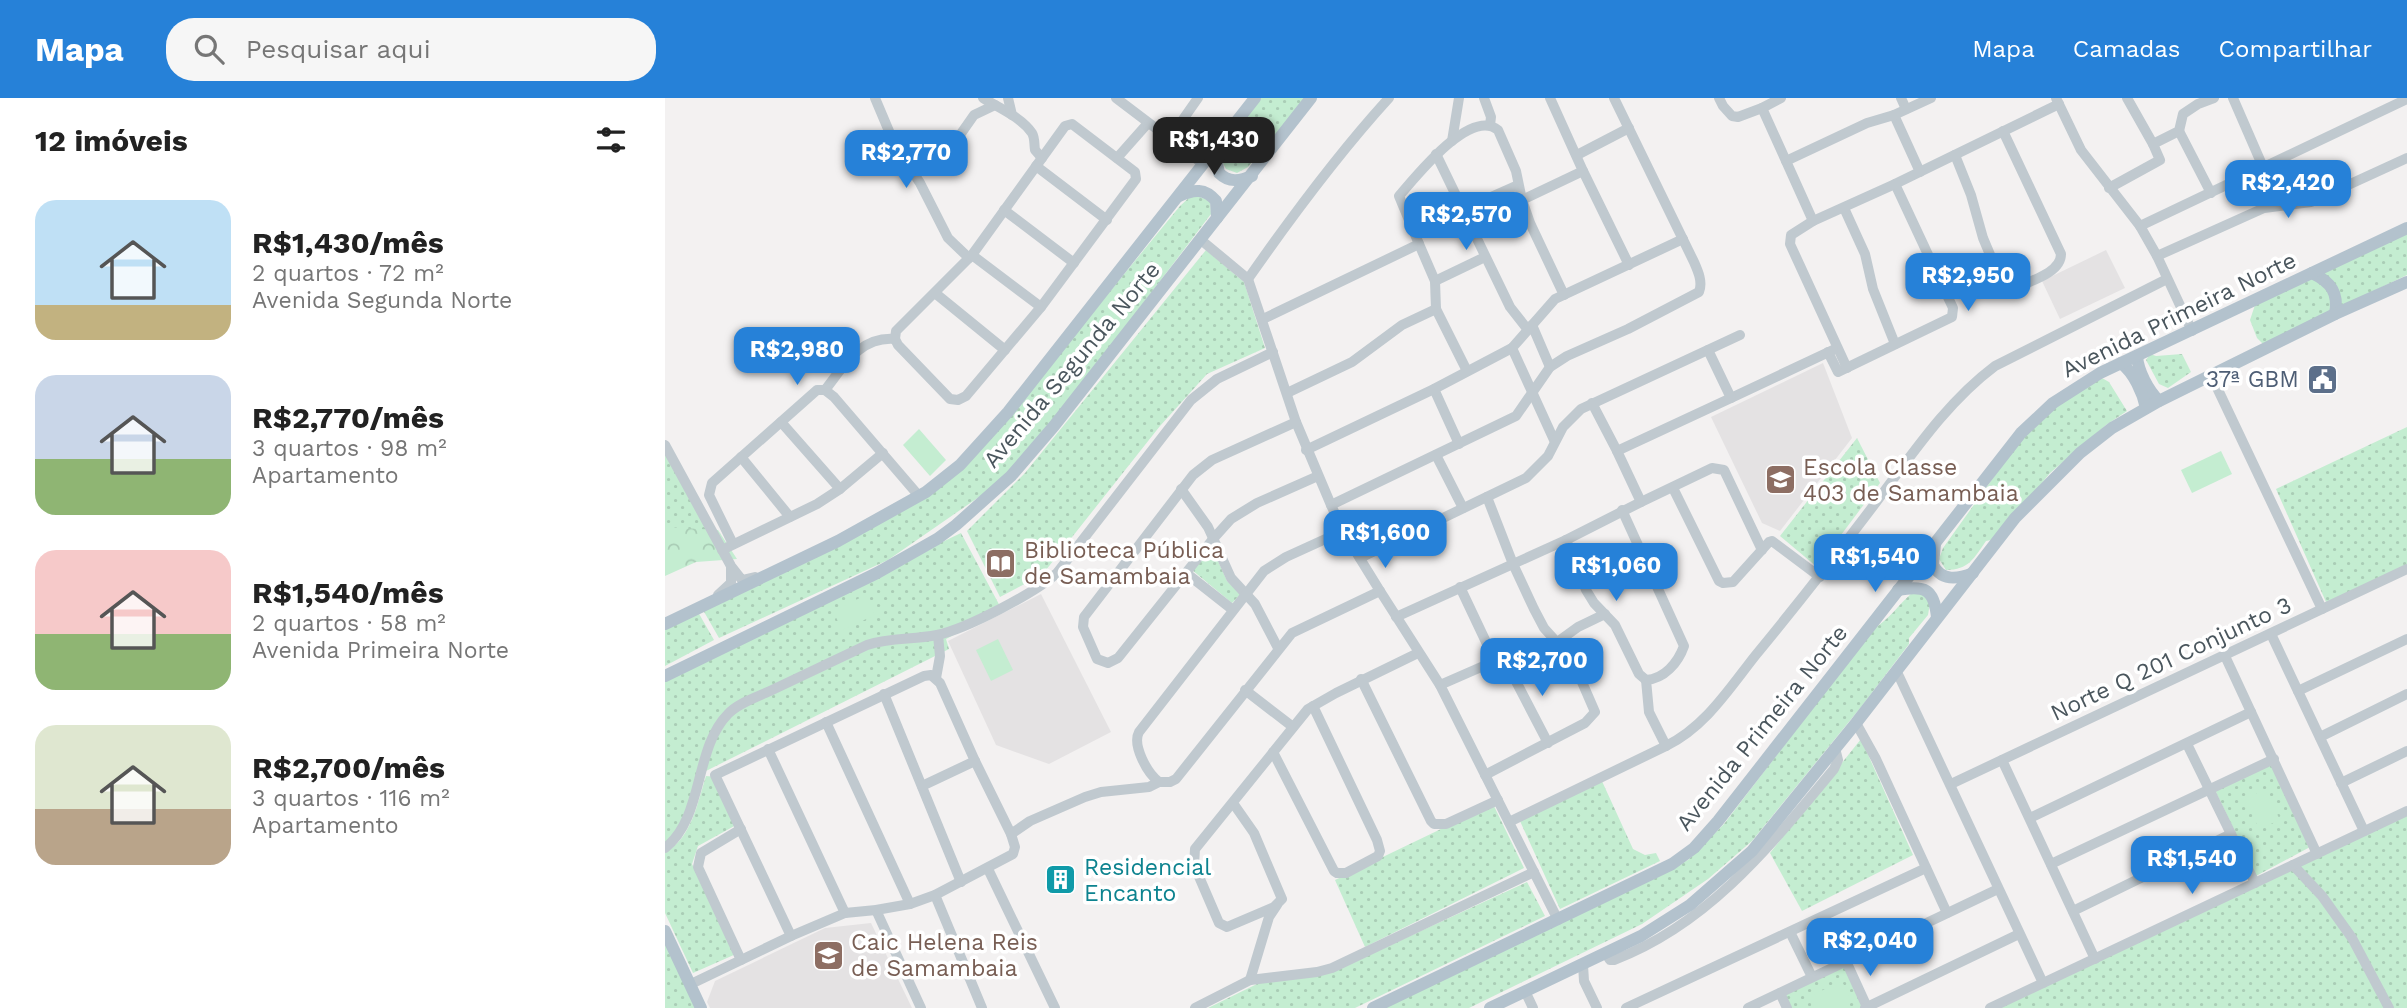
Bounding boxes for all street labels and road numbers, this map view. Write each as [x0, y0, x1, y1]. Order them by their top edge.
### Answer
street label: Avenida Primeira Norte [2058, 247, 2300, 383]
street label: Avenida Segunda Norte [978, 257, 1166, 473]
street label: Norte Q 201 Conjunto 3 [2046, 591, 2296, 727]
street label: Avenida Primeira Norte [1671, 620, 1853, 836]

